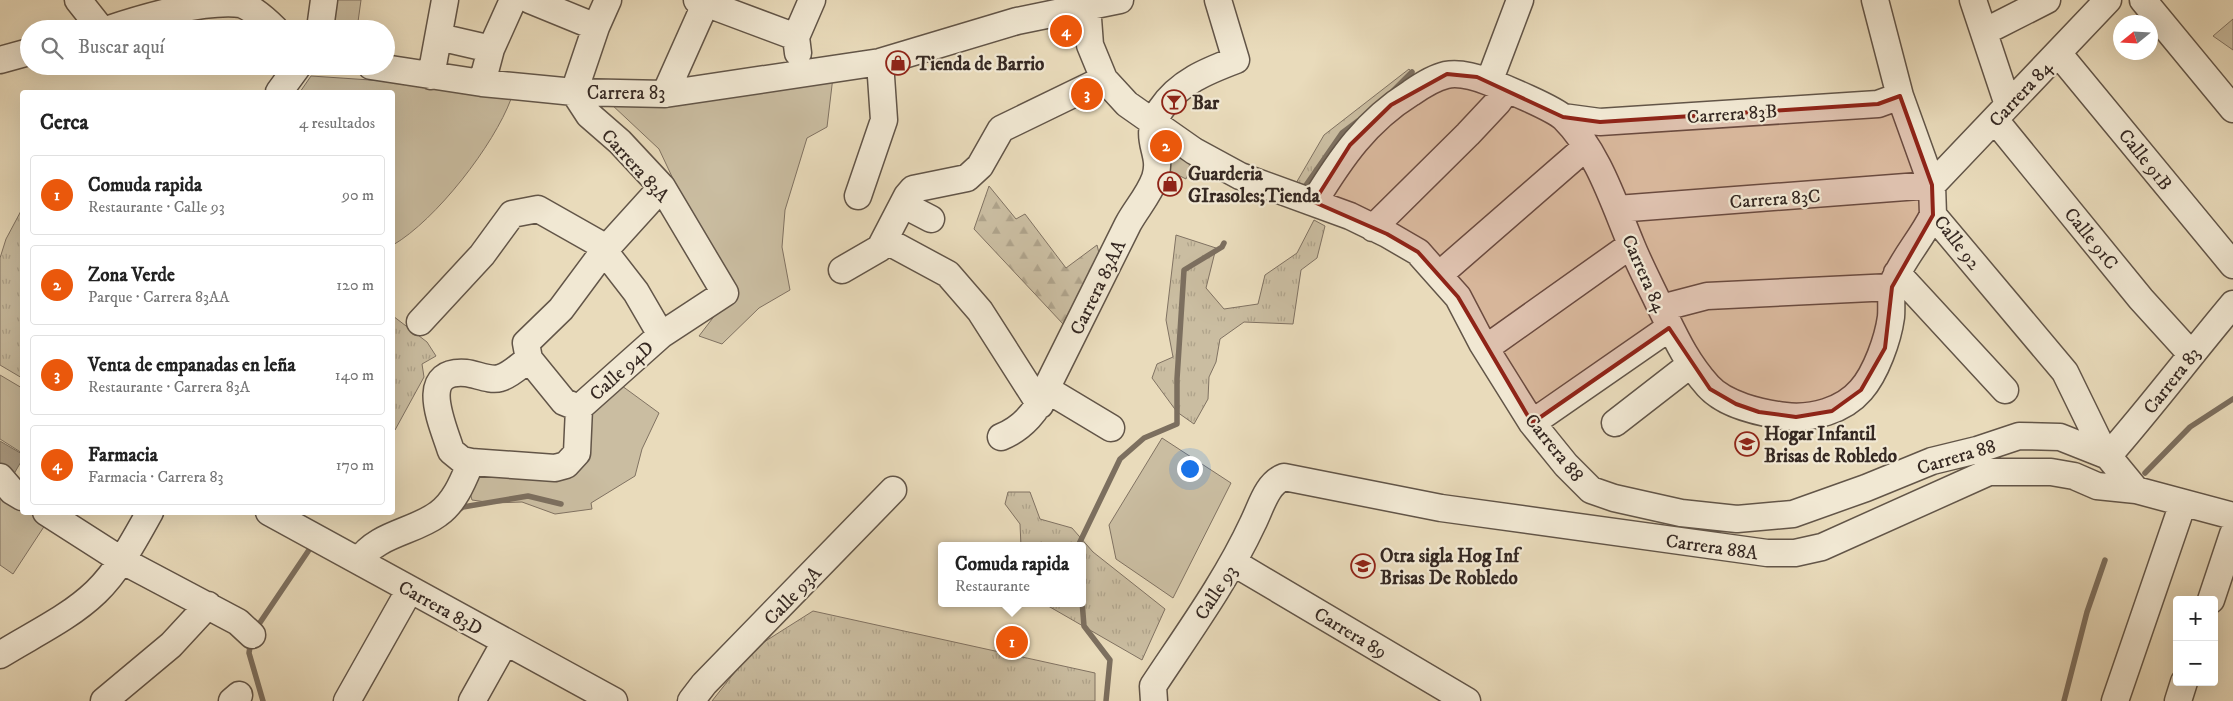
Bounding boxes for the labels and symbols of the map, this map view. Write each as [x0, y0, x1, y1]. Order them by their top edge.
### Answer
pin: 4 [1050, 12, 1082, 50]
north arrow [2113, 15, 2158, 60]
shop icon: Tienda de Barrio [885, 50, 911, 76]
place label: Tienda de Barrio [915, 53, 1044, 76]
street label: Carrera 84 [1985, 55, 2058, 132]
pin: 3 [1071, 75, 1103, 113]
street label: Carrera 83 [587, 82, 665, 105]
bar icon: Bar [1161, 89, 1187, 115]
place label: Bar [1192, 92, 1220, 115]
street label: Carrera 83B [1686, 100, 1778, 129]
street label: Carrera 83A [596, 125, 674, 208]
street label: Calle 91B [2113, 125, 2177, 195]
pin: 2 [1150, 127, 1182, 165]
place label: Guarderia GIrasoles;Tienda [1188, 163, 1321, 208]
shop icon: Guarderia GIrasoles;Tienda [1157, 171, 1183, 197]
street label: Carrera 83C [1729, 185, 1821, 214]
street label: Calle 91C [2059, 203, 2123, 275]
street label: Calle 92 [1928, 211, 1986, 275]
street label: Carrera 84 [1616, 231, 1671, 317]
street label: Carrera 83AA [1065, 236, 1132, 339]
street label: Calle 94D [585, 336, 659, 406]
street label: Carrera 83 [2139, 343, 2205, 419]
street label: Carrera 88 [1519, 409, 1588, 487]
place label: Hogar Infantil Brisas de Robledo [1764, 423, 1897, 468]
school or university icon: Hogar Infantil Brisas de Robledo [1734, 431, 1760, 457]
street label: Carrera 88 [1914, 435, 1999, 480]
your location [1177, 456, 1203, 482]
street label: Carrera 88A [1664, 530, 1760, 565]
place label: Otra sigla Hog Inf Brisas De Robledo [1380, 545, 1523, 590]
school or university icon: Otra sigla Hog Inf Brisas De Robledo [1350, 553, 1376, 579]
street label: Calle 93A [760, 561, 827, 630]
street label: Calle 93 [1190, 561, 1242, 624]
street label: Carrera 83D [394, 576, 486, 641]
street label: Carrera 89 [1310, 603, 1391, 664]
pin: 1 [996, 623, 1028, 661]

